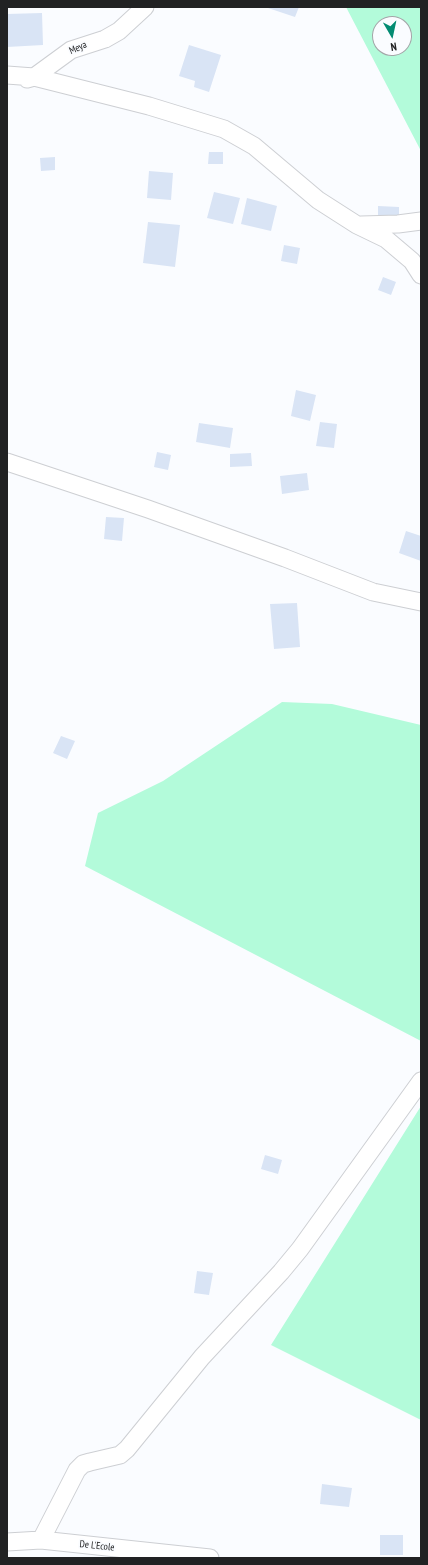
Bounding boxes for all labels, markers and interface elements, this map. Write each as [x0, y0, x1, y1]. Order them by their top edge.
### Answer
north arrow [372, 16, 412, 56]
street label: Meya [67, 39, 89, 57]
text: N [390, 39, 398, 54]
street label: De L'Ecole [79, 1538, 115, 1554]

